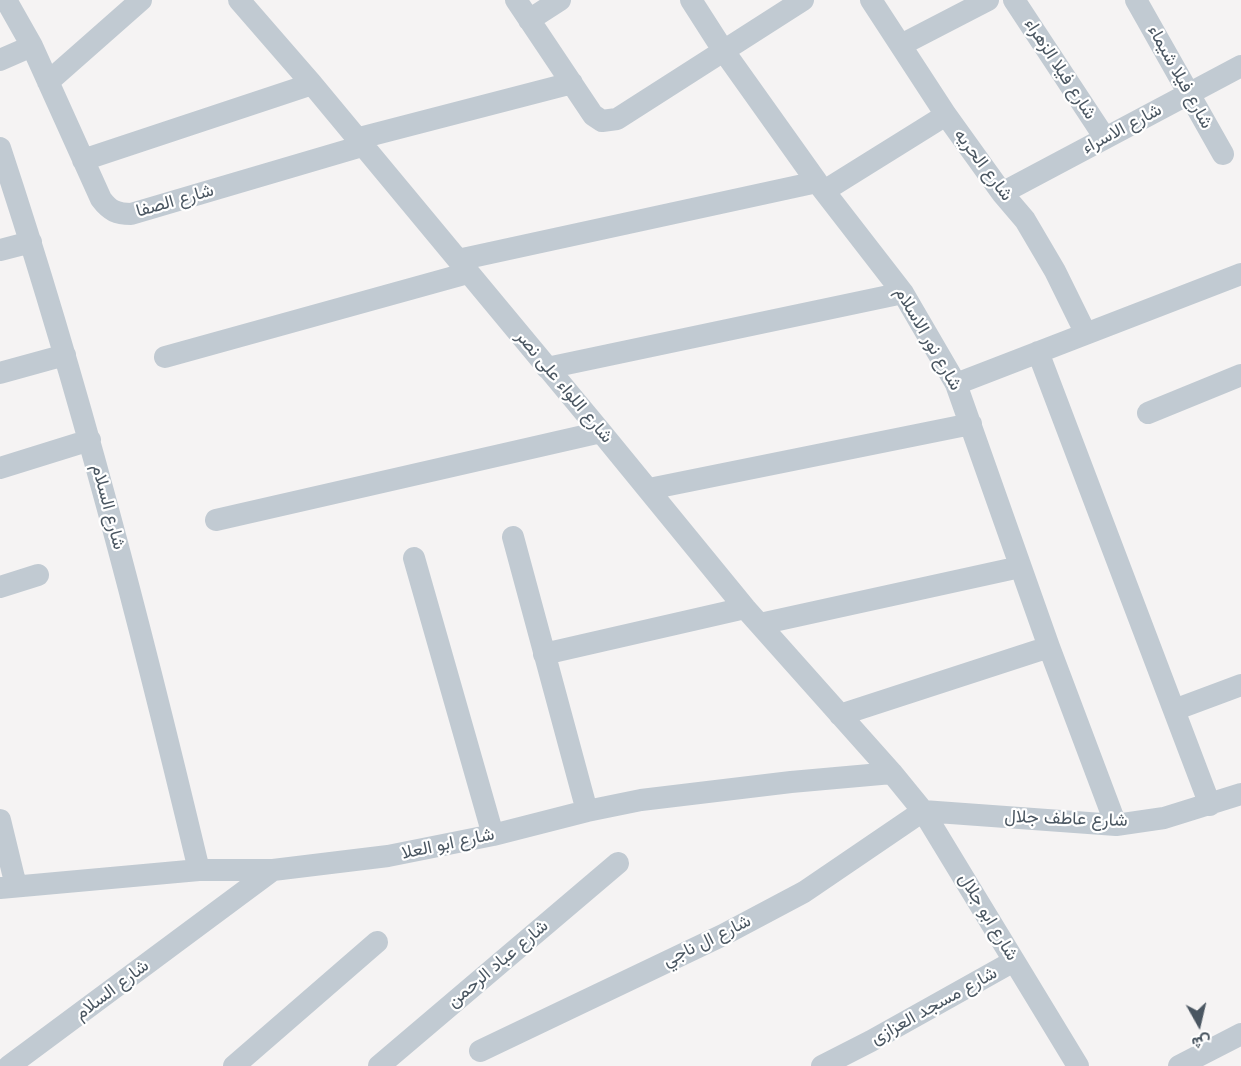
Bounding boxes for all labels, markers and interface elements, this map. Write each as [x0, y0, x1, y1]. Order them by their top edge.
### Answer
street label: شارع فيلا الزهراء [1019, 14, 1101, 124]
street label: شارع فيلا شيماء [1143, 22, 1217, 132]
street label: شارع الاسراء [1079, 99, 1165, 159]
street label: شارع الحريه [949, 125, 1017, 205]
street label: شارع الصفا [134, 180, 216, 222]
street label: شارع نور الاسلام [890, 284, 966, 394]
street label: شارع اللواء على نصر [511, 326, 617, 448]
street label: شارع السلام [86, 462, 130, 552]
street label: شارع عاطف جلال [1004, 806, 1128, 832]
street label: شارع ابو العلا [400, 824, 496, 864]
street label: شارع ابو جلال [953, 869, 1023, 965]
street label: شارع ال ناجي [659, 910, 755, 972]
street label: شارع عباد الرحمن [443, 915, 553, 1013]
street label: شارع السلام [71, 955, 153, 1025]
street label: شارع مسجد العزازى [867, 962, 1001, 1050]
north arrow [1169, 994, 1229, 1054]
text: ش [1191, 1033, 1212, 1052]

